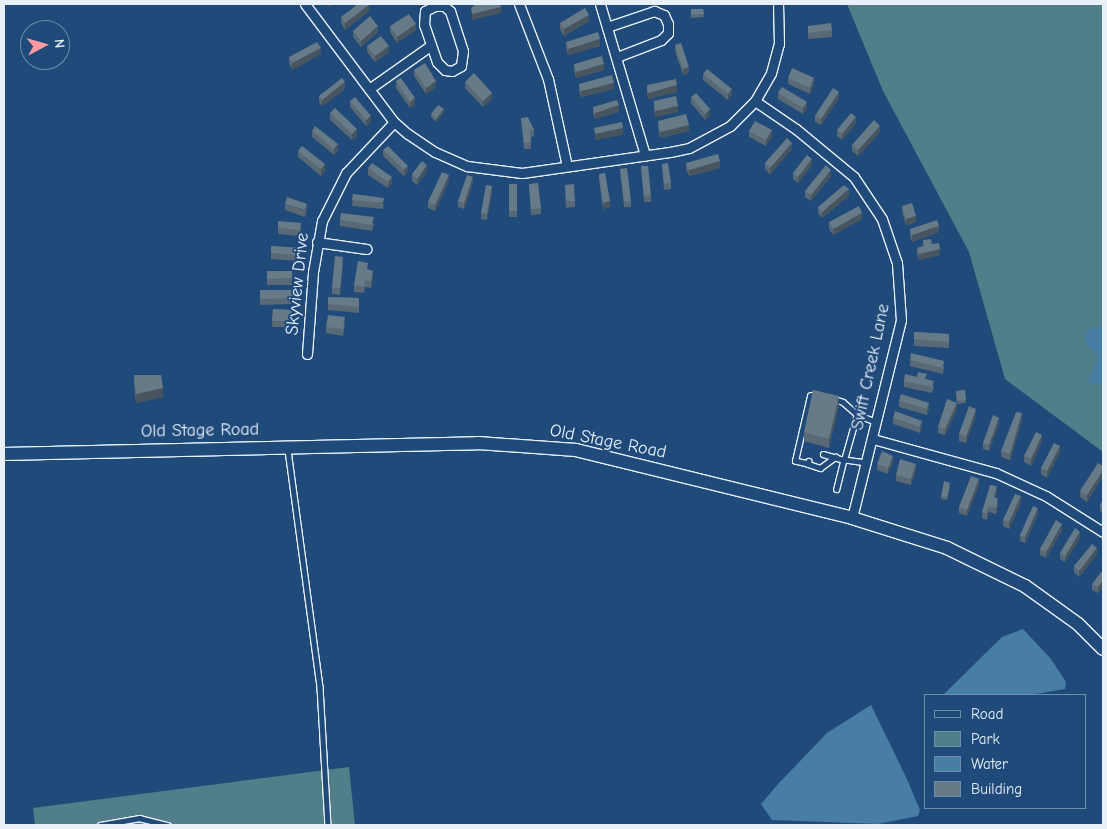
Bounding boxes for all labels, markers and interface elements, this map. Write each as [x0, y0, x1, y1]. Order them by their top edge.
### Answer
north arrow [20, 20, 70, 70]
text: N [50, 38, 68, 49]
street label: Skyview Drive [282, 232, 314, 336]
street label: Swift Creek Lane [847, 302, 895, 432]
street label: Old Stage Road [141, 419, 259, 443]
street label: Old Stage Road [548, 420, 668, 464]
legend [924, 694, 1087, 809]
text: Road [971, 705, 1003, 723]
text: Park [971, 730, 1000, 748]
text: Water [971, 755, 1008, 773]
text: Building [971, 780, 1022, 798]

